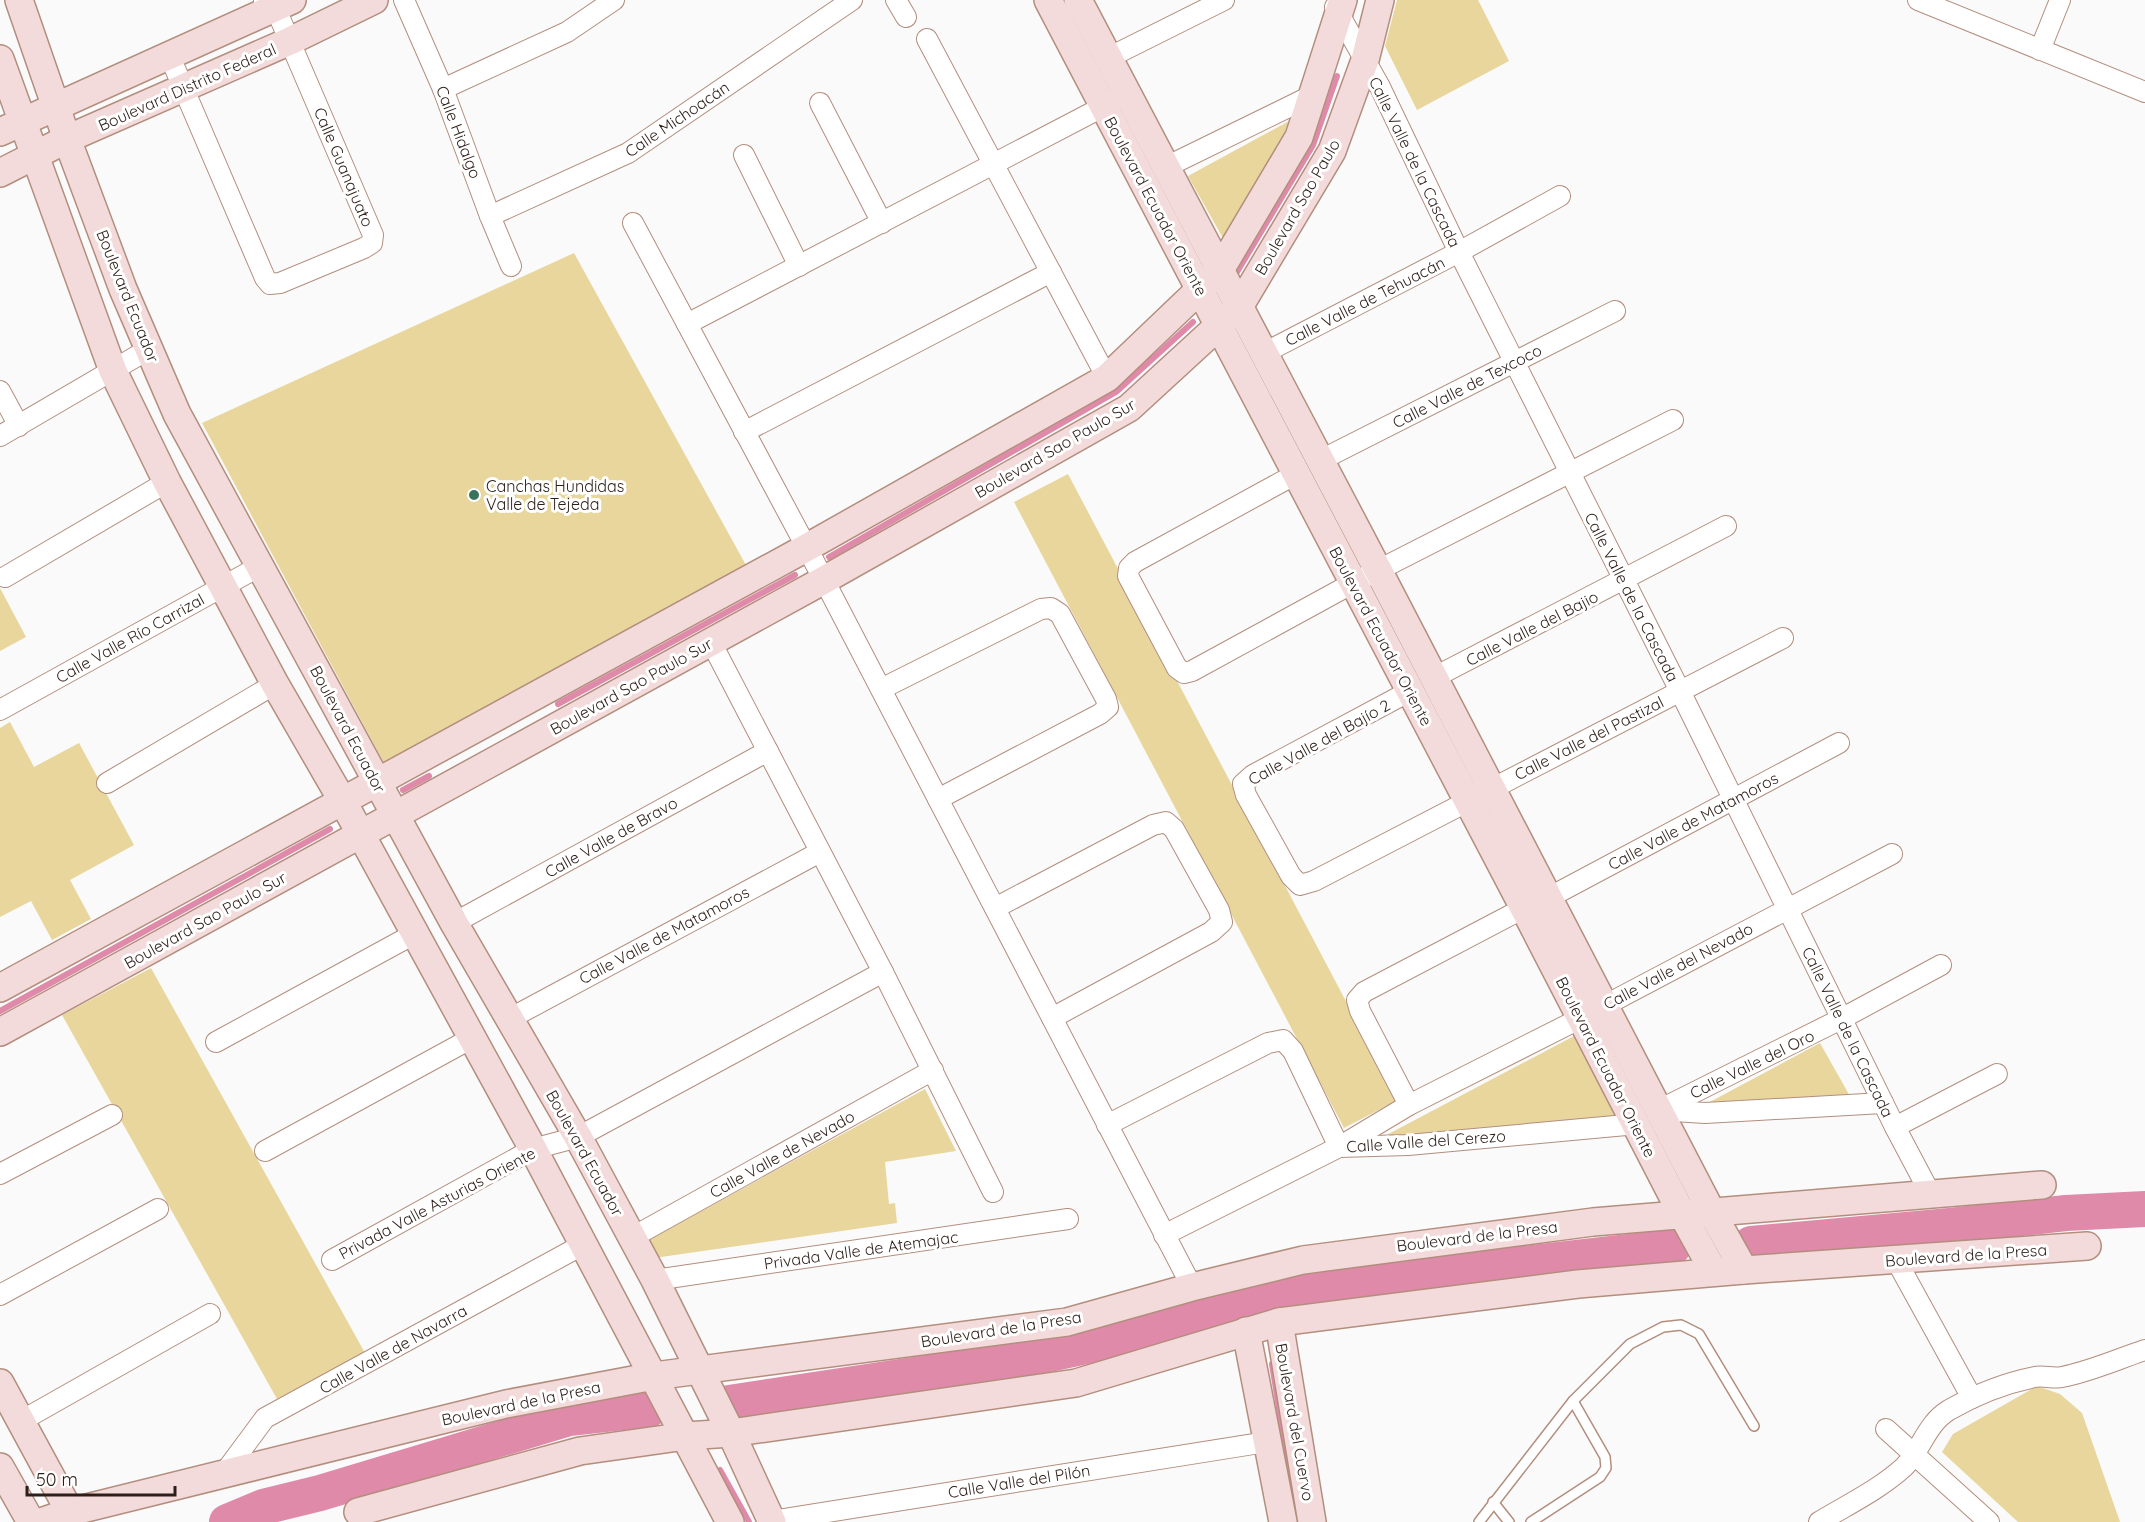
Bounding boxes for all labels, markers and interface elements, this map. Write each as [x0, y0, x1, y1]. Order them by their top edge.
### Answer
street label: Boulevard Distrito Federal [95, 39, 279, 135]
street label: Calle Valle de la Cascada [1365, 73, 1465, 251]
street label: Calle Michoacán [621, 77, 733, 161]
street label: Calle Hidalgo [432, 83, 486, 181]
street label: Calle Guanajuato [310, 104, 378, 230]
street label: Boulevard Ecuador Oriente [1100, 113, 1212, 299]
street label: Boulevard Sao Paulo [1250, 135, 1344, 279]
street label: Boulevard Ecuador [92, 227, 164, 365]
street label: Calle Valle de Tehuacán [1282, 252, 1448, 350]
street label: Calle Valle de Texcoco [1389, 340, 1545, 432]
street label: Boulevard Sao Paulo Sur [971, 394, 1139, 502]
place label: Canchas Hundidas Valle de Tejeda [486, 476, 624, 514]
marker: Canchas Hundidas Valle de Tejeda [467, 488, 481, 502]
street label: Calle Valle de la Cascada [1581, 509, 1683, 685]
street label: Boulevard Ecuador Oriente [1325, 543, 1437, 729]
street label: Calle Valle del Bajio [1463, 586, 1601, 670]
street label: Calle Valle Río Carrizal [52, 589, 208, 687]
street label: Boulevard Sao Paulo Sur [546, 633, 716, 739]
street label: Boulevard Ecuador [306, 662, 390, 796]
street label: Calle Valle del Pastizal [1511, 692, 1667, 784]
street label: Calle Valle del Bajío 2 [1245, 695, 1394, 789]
street label: Calle Valle de Matamoros [1604, 768, 1782, 874]
street label: Calle Valle de Bravo [541, 792, 681, 882]
street label: Boulevard Sao Paulo Sur [120, 867, 290, 973]
street label: Calle Valle de Matamoros [575, 882, 753, 988]
street label: Calle Valle del Nevado [1600, 918, 1756, 1014]
street label: Calle Valle de la Cascada [1798, 943, 1898, 1121]
street label: Boulevard Ecuador Oriente [1552, 973, 1660, 1161]
street label: Calle Valle del Oro [1686, 1025, 1818, 1103]
street label: Boulevard Ecuador [542, 1086, 628, 1220]
street label: Calle Valle de Nevado [706, 1106, 858, 1202]
street label: Calle Valle del Cerezo [1346, 1125, 1506, 1157]
street label: Privada Valle Asturias Oriente [335, 1143, 539, 1263]
street label: Boulevard de la Presa [1395, 1216, 1559, 1256]
street label: Privada Valle de Atemajac [763, 1226, 959, 1274]
street label: Boulevard de la Presa [1884, 1239, 2048, 1271]
street label: Calle Valle de Navarra [316, 1300, 470, 1398]
street label: Boulevard de la Presa [919, 1306, 1083, 1352]
street label: Boulevard del Cuervo [1271, 1341, 1319, 1503]
street label: Boulevard de la Presa [440, 1376, 602, 1430]
scale bar [27, 1459, 176, 1497]
street label: Calle Valle del Pilón [946, 1460, 1092, 1502]
text: 50 m [36, 1468, 78, 1491]

